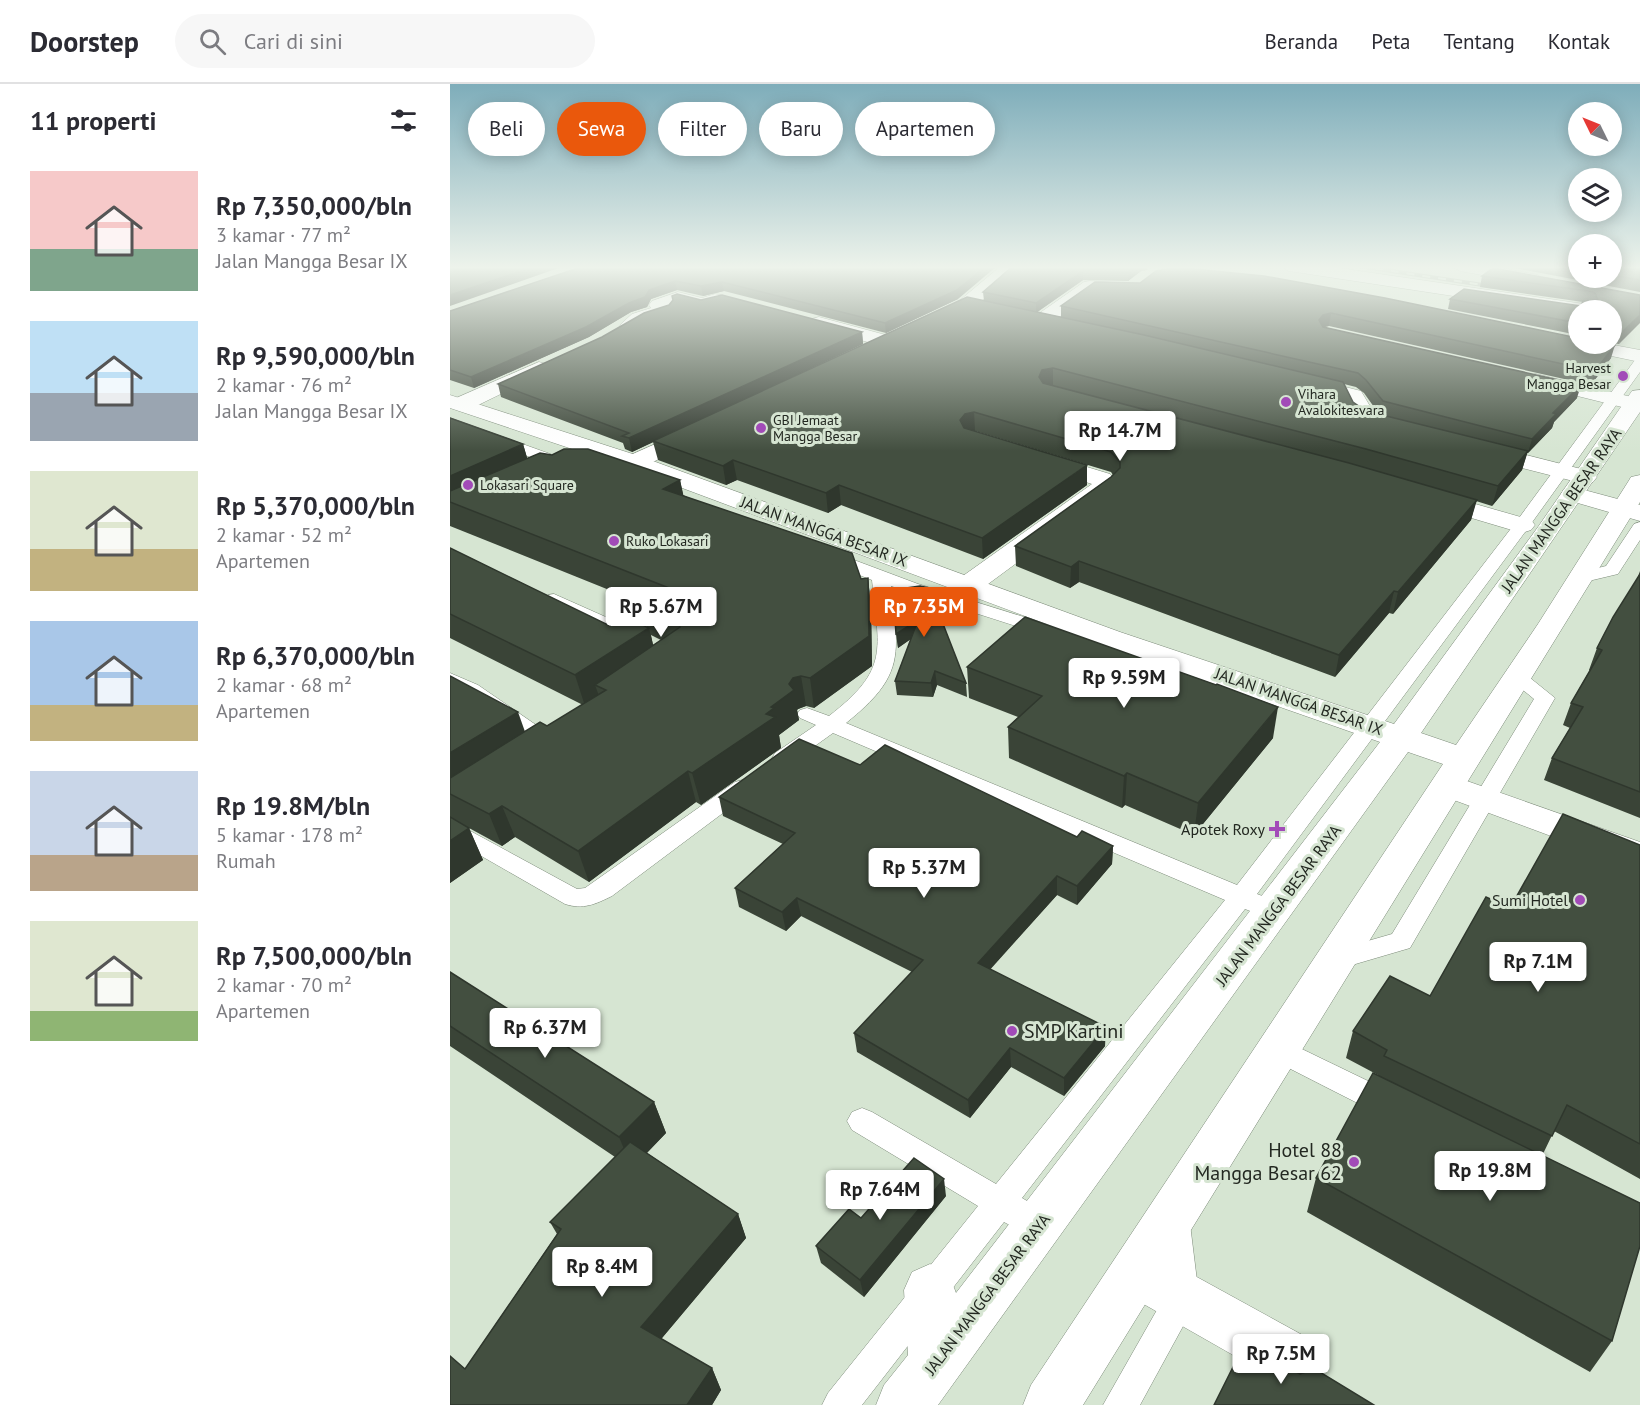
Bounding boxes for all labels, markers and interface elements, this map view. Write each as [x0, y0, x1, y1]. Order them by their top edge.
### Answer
search box [175, 14, 595, 68]
text: Doorstep [30, 23, 139, 60]
icon: search [196, 25, 229, 58]
text: Cari di sini [244, 27, 343, 55]
text: Beranda [1265, 28, 1338, 55]
text: Peta [1371, 28, 1410, 55]
text: Tentang [1443, 28, 1515, 55]
text: Kontak [1548, 28, 1610, 55]
chip: Beli [468, 102, 545, 156]
chip: Sewa [557, 102, 646, 156]
chip: Filter [658, 102, 747, 156]
chip: Baru [759, 102, 843, 156]
chip: Apartemen [855, 102, 995, 156]
north arrow [1568, 102, 1622, 156]
map controls [1568, 102, 1622, 354]
text: 11 properti [30, 104, 156, 137]
icon: filters [387, 104, 420, 137]
button: layers [1568, 168, 1622, 222]
text: Rp 7,350,000/bln [216, 189, 412, 222]
icon: home [78, 195, 150, 267]
text: 3 kamar · 77 m² [216, 222, 351, 248]
button: + [1568, 234, 1622, 288]
text: Jalan Mangga Besar IX [216, 248, 408, 274]
button: − [1568, 300, 1622, 354]
text: Rp 9,590,000/bln [216, 339, 415, 372]
icon: home [78, 345, 150, 417]
place label: Harvest Mangga Besar [1527, 359, 1611, 393]
marker: Harvest Mangga Besar [1616, 369, 1630, 383]
text: 2 kamar · 76 m² [216, 372, 352, 398]
place label: Vihara Avalokitesvara [1297, 385, 1384, 419]
marker: Vihara Avalokitesvara [1279, 395, 1293, 409]
text: Jalan Mangga Besar IX [216, 398, 408, 424]
place label: GBI Jemaat Mangga Besar [773, 411, 858, 445]
pin: Rp 14.7M [1058, 411, 1182, 462]
text: Rp 14.7M [1079, 417, 1161, 443]
marker: GBI Jemaat Mangga Besar [754, 421, 768, 435]
street label: JALAN MANGGA BESAR RAYA [1496, 423, 1626, 597]
place label: Lokasari Square [480, 476, 574, 494]
marker: Lokasari Square [461, 478, 475, 492]
text: Rp 5,370,000/bln [216, 489, 415, 522]
street label: JALAN MANGGA BESAR IX [737, 491, 910, 571]
icon: home [78, 495, 150, 567]
text: 2 kamar · 52 m² [216, 522, 352, 548]
place label: Ruko Lokasari [626, 532, 708, 550]
marker: Ruko Lokasari [607, 534, 621, 548]
text: Apartemen [216, 548, 310, 574]
pin: Rp 5.67M [599, 587, 723, 638]
pin: Rp 7.35M [862, 587, 986, 638]
text: Rp 5.67M [620, 593, 702, 619]
text: Rp 7.35M [884, 593, 964, 619]
text: Rp 6,370,000/bln [216, 639, 415, 672]
icon: home [78, 645, 150, 717]
pin: Rp 9.59M [1062, 658, 1186, 709]
street label: JALAN MANGGA BESAR IX [1211, 663, 1386, 739]
text: Rp 9.59M [1083, 664, 1165, 690]
text: 2 kamar · 68 m² [216, 672, 352, 698]
text: Apartemen [216, 698, 310, 724]
text: Rp 19.8M/bln [216, 789, 370, 822]
icon: home [78, 795, 150, 867]
place label: Apotek Roxy [1181, 819, 1266, 839]
street label: JALAN MANGGA BESAR RAYA [1210, 820, 1345, 990]
text: 5 kamar · 178 m² [216, 822, 363, 848]
marker: Apotek Roxy [1270, 822, 1284, 836]
text: Rumah [216, 848, 276, 874]
pin: Rp 5.37M [862, 848, 986, 899]
text: Rp 5.37M [883, 854, 965, 880]
place label: Sumi Hotel [1492, 890, 1568, 910]
marker: Sumi Hotel [1573, 893, 1587, 907]
text: Rp 7,500,000/bln [216, 939, 412, 972]
pin: Rp 7.1M [1483, 942, 1593, 993]
icon: home [78, 945, 150, 1017]
text: Rp 7.1M [1503, 948, 1573, 974]
text: 2 kamar · 70 m² [216, 972, 352, 998]
text: Apartemen [216, 998, 310, 1024]
pin: Rp 6.37M [483, 1008, 607, 1059]
text: Rp 6.37M [504, 1014, 586, 1040]
place label: SMP Kartini [1024, 1018, 1124, 1044]
marker: SMP Kartini [1005, 1024, 1019, 1038]
place label: Hotel 88 Mangga Besar 62 [1194, 1137, 1342, 1186]
pin: Rp 19.8M [1428, 1151, 1552, 1202]
marker: Hotel 88 Mangga Besar 62 [1347, 1155, 1361, 1169]
text: Rp 19.8M [1449, 1157, 1531, 1183]
pin: Rp 7.64M [818, 1170, 942, 1221]
text: Rp 7.64M [840, 1176, 920, 1202]
street label: JALAN MANGGA BESAR RAYA [919, 1209, 1054, 1379]
pin: Rp 8.4M [547, 1247, 657, 1298]
text: Rp 8.4M [566, 1253, 638, 1279]
pin: Rp 7.5M [1226, 1334, 1336, 1385]
text: Rp 7.5M [1246, 1340, 1316, 1366]

